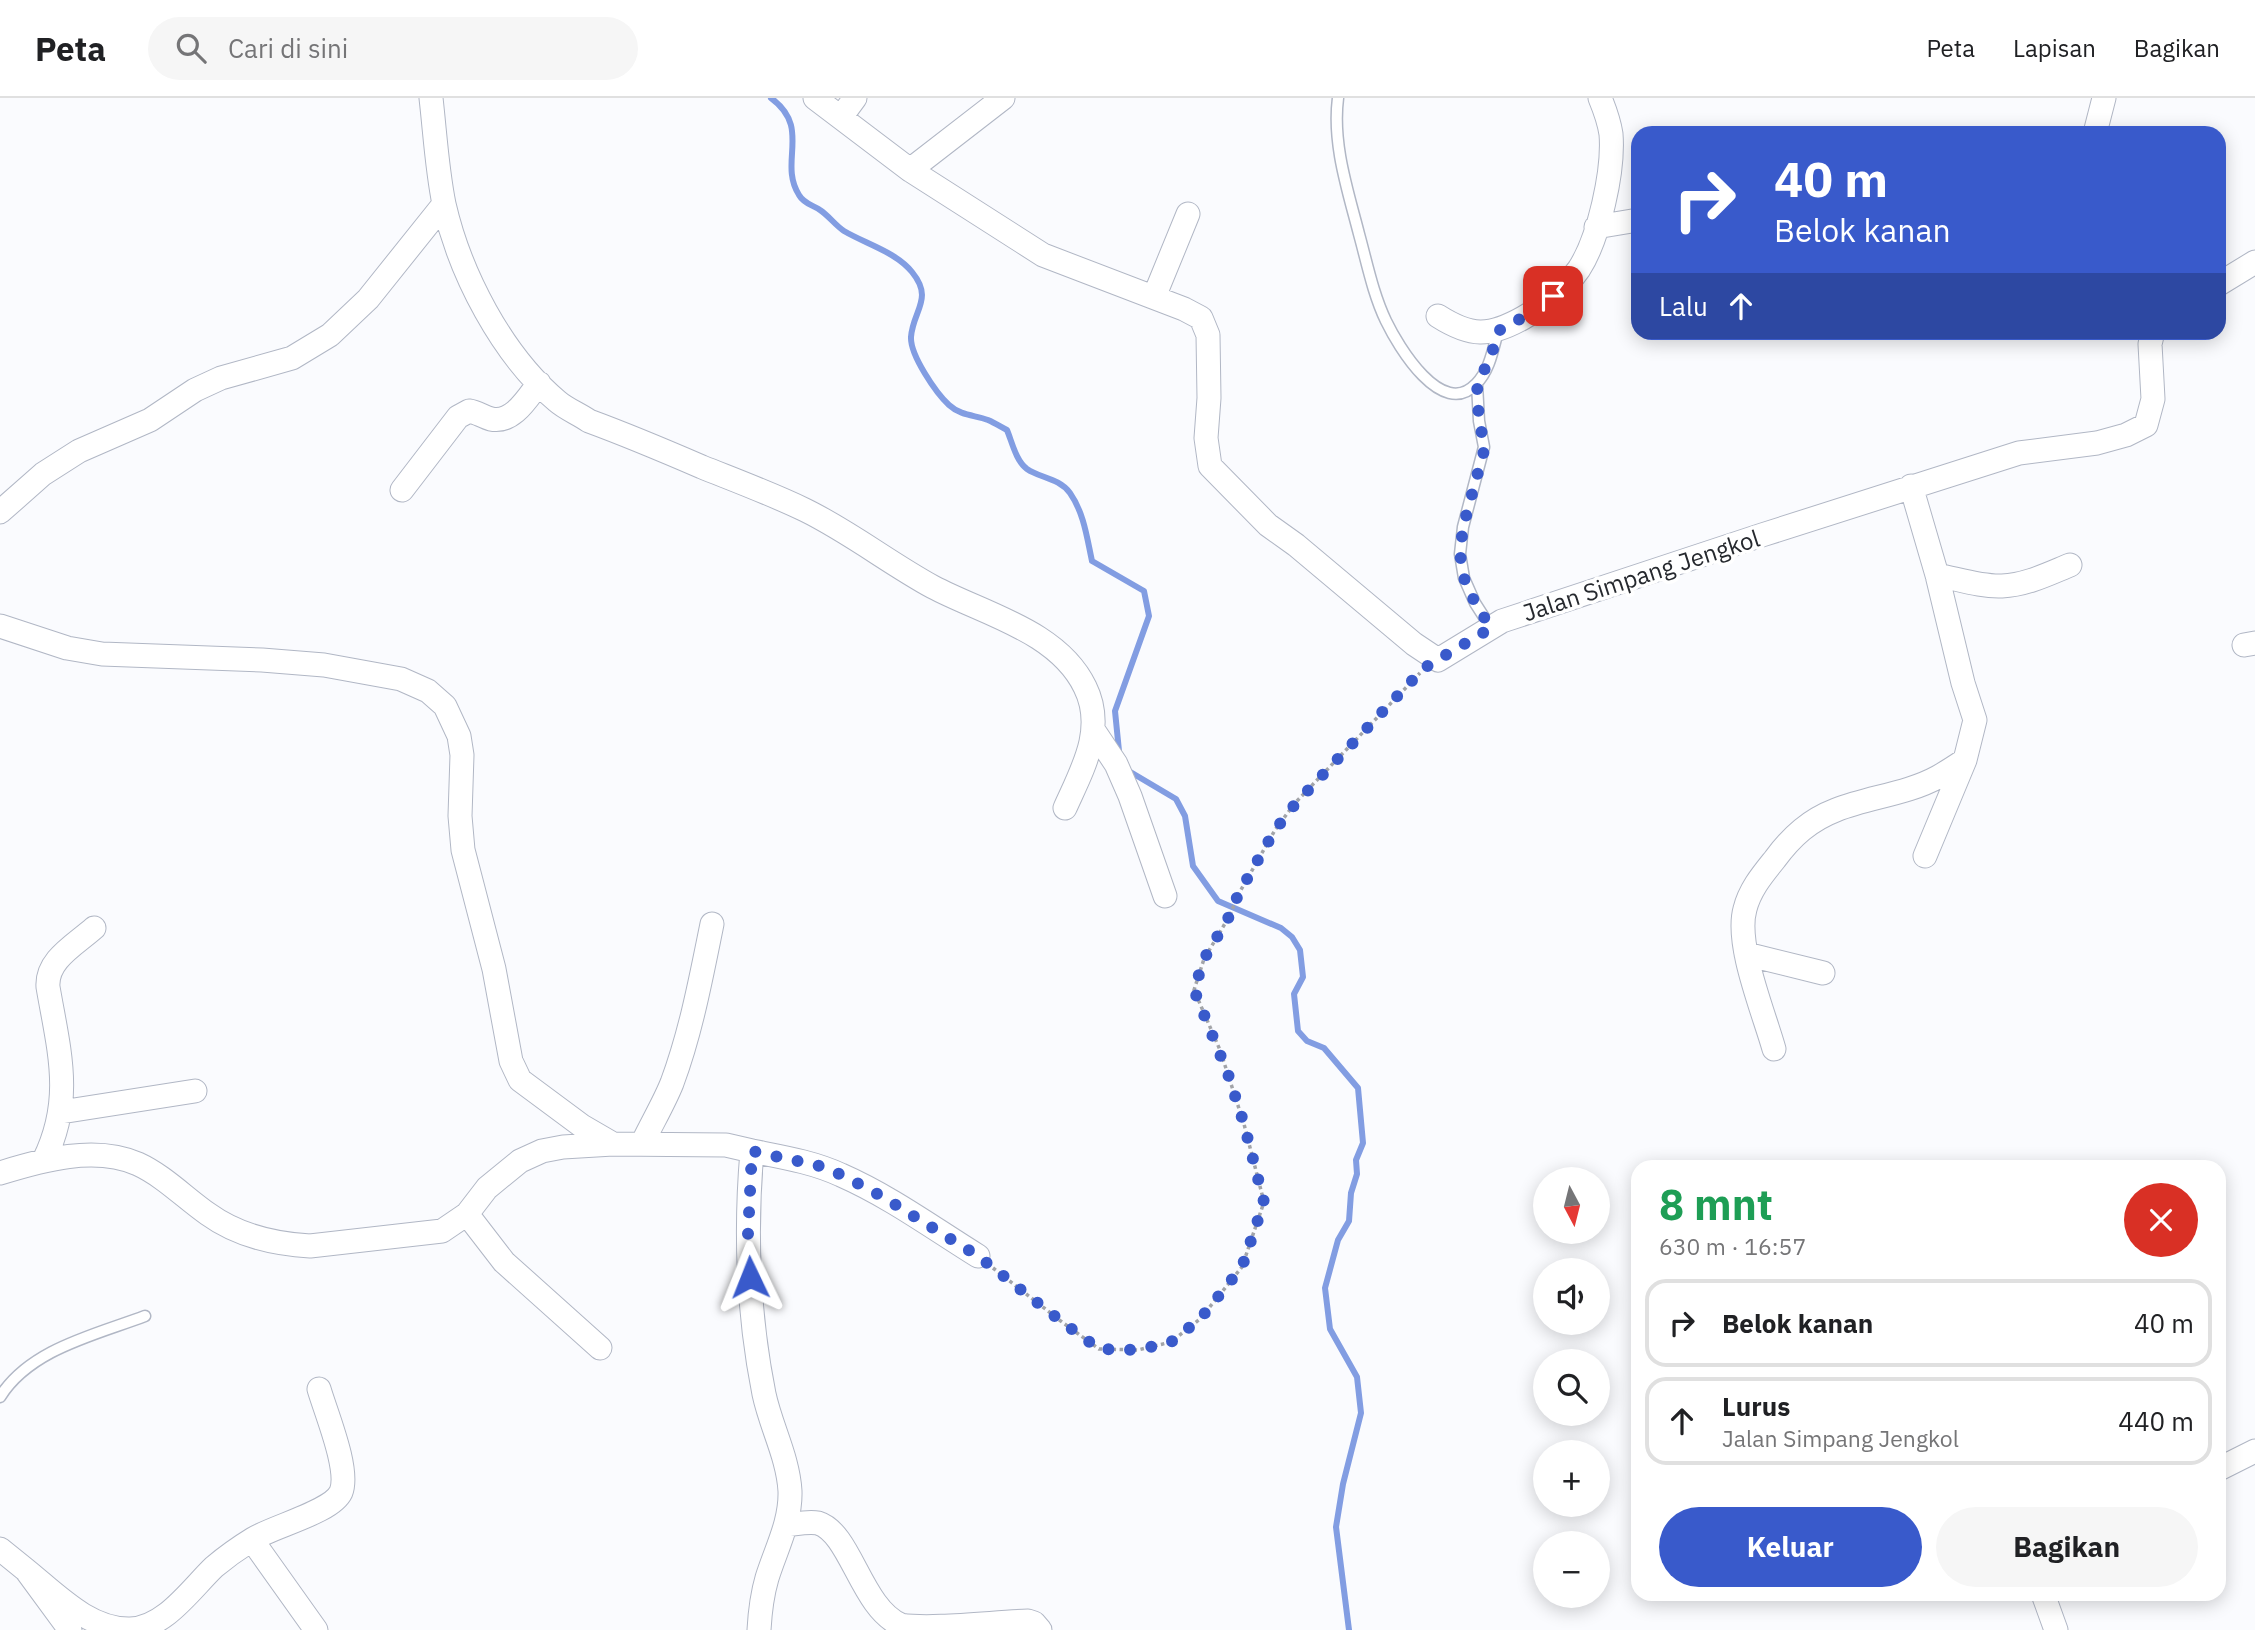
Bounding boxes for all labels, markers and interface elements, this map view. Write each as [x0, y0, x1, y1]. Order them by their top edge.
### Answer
search box [148, 17, 638, 80]
text: Peta [35, 27, 106, 70]
icon: search [172, 29, 210, 67]
text: Cari di sini [228, 31, 348, 65]
text: Peta [1927, 32, 1975, 64]
text: Lapisan [2013, 32, 2096, 64]
text: Bagikan [2134, 32, 2220, 64]
text: 40 m [1774, 147, 1888, 210]
icon: right [1659, 154, 1750, 245]
text: Belok kanan [1774, 209, 1951, 251]
pin [1523, 266, 1583, 326]
icon: arrive [1534, 277, 1572, 315]
icon: ahead [1722, 287, 1760, 325]
text: Lalu [1659, 289, 1708, 323]
street label: Jalan Simpang Jengkol [1518, 522, 1764, 628]
north arrow [1533, 1167, 1610, 1244]
map controls [1533, 1167, 1610, 1608]
text: 8 mnt [1659, 1177, 1773, 1232]
button: close [2124, 1183, 2198, 1257]
text: 630 m · 16:57 [1659, 1231, 1806, 1261]
position arrow [713, 1240, 787, 1314]
button: sound [1533, 1258, 1610, 1335]
icon: right [1663, 1304, 1701, 1342]
text: Belok kanan [1722, 1306, 1873, 1340]
text: 40 m [2134, 1306, 2194, 1340]
button: search [1533, 1349, 1610, 1426]
text: Lurus [1722, 1389, 1790, 1423]
icon: ahead [1663, 1402, 1701, 1440]
text: 440 m [2118, 1404, 2194, 1438]
text: Jalan Simpang Jengkol [1722, 1423, 1959, 1453]
button: + [1533, 1440, 1610, 1517]
button: Keluar [1659, 1507, 1922, 1587]
button: Bagikan [1936, 1507, 2198, 1587]
button: − [1533, 1531, 1610, 1608]

